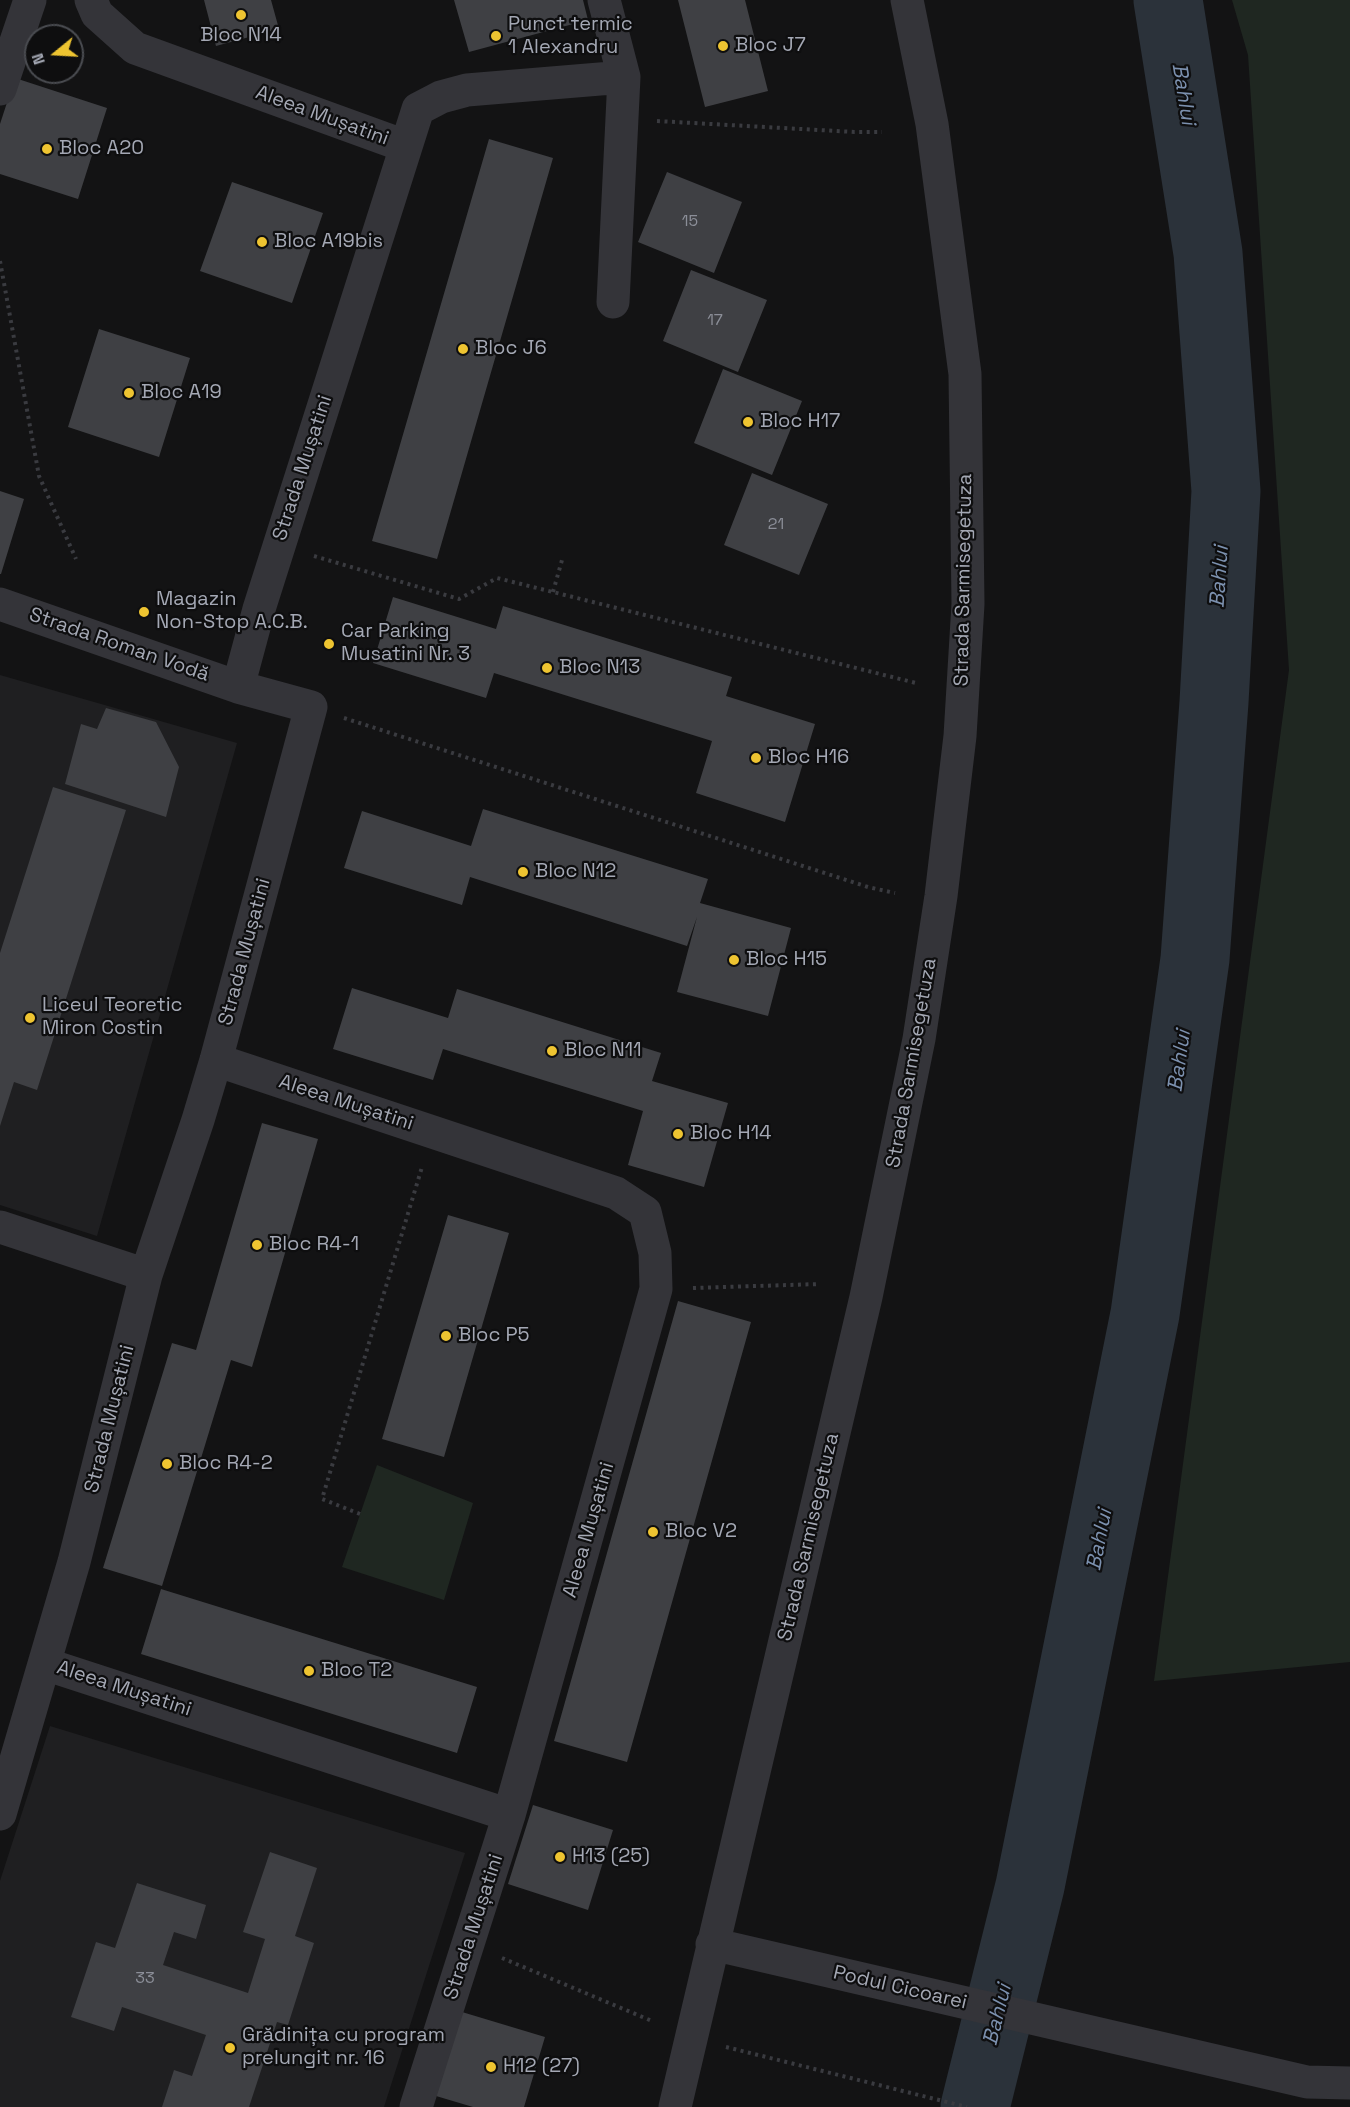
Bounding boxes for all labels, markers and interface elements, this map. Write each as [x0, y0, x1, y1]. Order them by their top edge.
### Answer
marker: Bloc N14 [234, 8, 248, 22]
place label: Punct termic 1 Alexandru [508, 13, 633, 60]
north arrow [24, 24, 84, 84]
place label: Bloc N14 [200, 24, 282, 48]
marker: Punct termic 1 Alexandru [489, 29, 503, 43]
place label: Bloc J7 [735, 34, 806, 58]
marker: Bloc J7 [716, 39, 730, 53]
text: N [27, 51, 50, 67]
water label: Bahlui [1166, 61, 1200, 127]
street label: Aleea Mușatini [252, 81, 392, 151]
place label: Bloc A20 [59, 137, 144, 161]
marker: Bloc A20 [40, 142, 54, 156]
house number: 15 [682, 212, 698, 232]
place label: Bloc A19bis [274, 230, 383, 254]
marker: Bloc A19bis [255, 235, 269, 249]
house number: 17 [707, 311, 723, 331]
place label: Bloc J6 [475, 337, 547, 361]
marker: Bloc J6 [456, 342, 470, 356]
place label: Bloc A19 [141, 381, 222, 405]
marker: Bloc A19 [122, 386, 136, 400]
street label: Strada Mușatini [268, 392, 338, 544]
place label: Bloc H17 [760, 410, 840, 434]
marker: Bloc H17 [741, 415, 755, 429]
street label: Strada Sarmisegetuza [950, 473, 978, 687]
house number: 21 [768, 515, 784, 535]
water label: Bahlui [1205, 545, 1235, 609]
place label: Magazin Non-Stop A.C.B. [156, 588, 308, 635]
street label: Strada Roman Vodă [26, 603, 212, 687]
marker: Magazin Non-Stop A.C.B. [137, 605, 151, 619]
place label: Car Parking Musatini Nr. 3 [341, 620, 470, 667]
marker: Car Parking Musatini Nr. 3 [322, 637, 336, 651]
place label: Bloc N13 [559, 656, 640, 680]
marker: Bloc N13 [540, 661, 554, 675]
place label: Bloc H16 [768, 746, 849, 770]
marker: Bloc H16 [749, 751, 763, 765]
place label: Bloc N12 [535, 860, 616, 884]
marker: Bloc N12 [516, 865, 530, 879]
street label: Strada Mușatini [214, 876, 276, 1028]
place label: Bloc H15 [746, 948, 827, 972]
marker: Bloc H15 [727, 953, 741, 967]
street label: Strada Sarmisegetuza [882, 956, 942, 1170]
place label: Liceul Teoretic Miron Costin [42, 994, 183, 1041]
marker: Liceul Teoretic Miron Costin [23, 1011, 37, 1025]
water label: Bahlui [1163, 1029, 1197, 1093]
place label: Bloc N11 [564, 1039, 642, 1063]
marker: Bloc N11 [545, 1044, 559, 1058]
street label: Aleea Mușatini [276, 1070, 416, 1136]
place label: Bloc H14 [690, 1122, 772, 1146]
marker: Bloc H14 [671, 1127, 685, 1141]
place label: Bloc R4-1 [269, 1233, 359, 1257]
marker: Bloc R4-1 [250, 1238, 264, 1252]
place label: Bloc P5 [458, 1324, 530, 1348]
marker: Bloc P5 [439, 1329, 453, 1343]
street label: Strada Mușatini [80, 1343, 140, 1495]
street label: Strada Sarmisegetuza [773, 1431, 845, 1643]
place label: Bloc R4-2 [179, 1452, 273, 1476]
marker: Bloc R4-2 [160, 1457, 174, 1471]
street label: Aleea Mușatini [558, 1459, 620, 1601]
water label: Bahlui [1082, 1507, 1118, 1573]
place label: Bloc V2 [665, 1520, 737, 1544]
marker: Bloc V2 [646, 1525, 660, 1539]
street label: Aleea Mușatini [54, 1656, 194, 1722]
place label: Bloc T2 [321, 1659, 392, 1683]
marker: Bloc T2 [302, 1664, 316, 1678]
place label: H13 (25) [572, 1845, 650, 1869]
marker: H13 (25) [553, 1850, 567, 1864]
street label: Strada Mușatini [439, 1851, 509, 2003]
street label: Podul Cicoarei [831, 1961, 969, 2015]
house number: 33 [135, 1969, 155, 1989]
water label: Bahlui [978, 1982, 1018, 2048]
place label: Grădinița cu program prelungit nr. 16 [242, 2024, 445, 2071]
marker: Grădinița cu program prelungit nr. 16 [223, 2041, 237, 2055]
place label: H12 (27) [503, 2055, 580, 2079]
marker: H12 (27) [484, 2060, 498, 2074]

